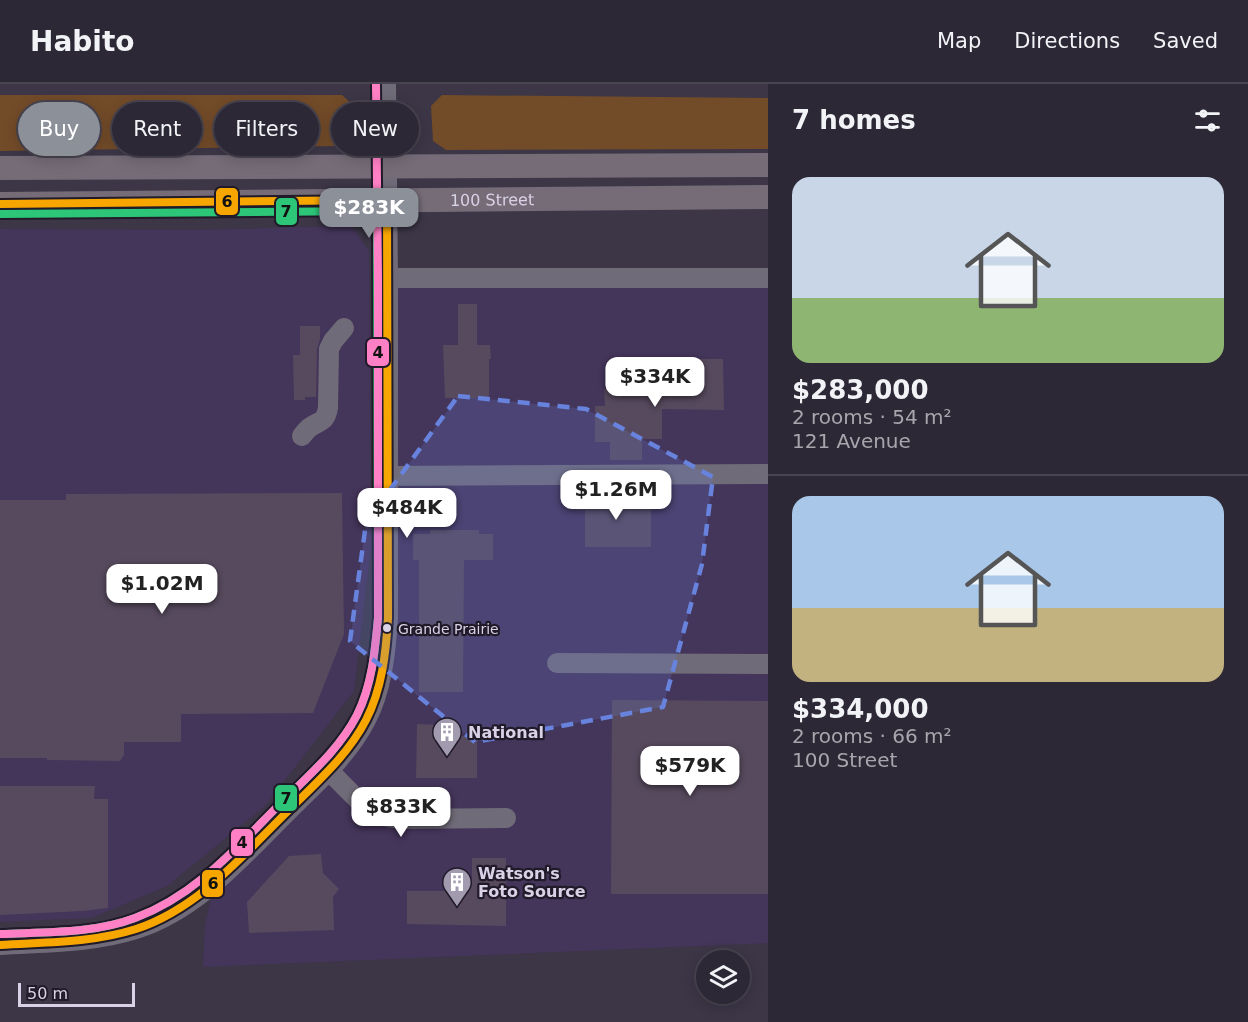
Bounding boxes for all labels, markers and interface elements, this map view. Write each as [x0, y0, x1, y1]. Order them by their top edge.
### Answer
text: Habito [30, 25, 135, 58]
text: Map [937, 29, 981, 53]
text: Directions [1014, 29, 1120, 53]
text: Saved [1153, 29, 1218, 53]
chip: Buy [18, 102, 100, 156]
chip: Rent [112, 102, 202, 156]
chip: Filters [214, 102, 319, 156]
chip: New [331, 102, 419, 156]
icon: filters [1191, 104, 1224, 137]
text: 7 homes [792, 105, 916, 135]
line badge: 6 [215, 187, 239, 216]
pin: $283K [327, 188, 411, 239]
street label: 100 Street [450, 190, 534, 210]
text: 6 [221, 192, 233, 211]
text: $283K [333, 195, 405, 219]
line badge: 7 [275, 197, 298, 226]
text: 7 [280, 202, 292, 221]
icon: home [954, 216, 1062, 324]
line badge: 4 [366, 338, 390, 367]
text: 4 [372, 343, 384, 362]
pin: $334K [613, 357, 697, 408]
text: $334K [619, 364, 691, 388]
text: $283,000 [792, 375, 929, 405]
text: 2 rooms · 54 m² [792, 405, 952, 429]
text: 121 Avenue [792, 429, 911, 453]
pin: $1.26M [567, 470, 665, 521]
text: $1.26M [574, 477, 658, 501]
pin: $484K [365, 488, 449, 539]
text: $484K [371, 495, 443, 519]
icon: home [954, 535, 1062, 643]
pin: $1.02M [113, 564, 211, 615]
text: $1.02M [120, 571, 204, 595]
place label: Grande Prairie [398, 621, 499, 637]
marker: Grande Prairie [381, 622, 393, 634]
text: $334,000 [792, 694, 929, 724]
building icon: National [431, 716, 463, 758]
place label: National [468, 723, 544, 742]
text: 2 rooms · 66 m² [792, 724, 952, 748]
pin: $579K [648, 746, 732, 797]
text: 100 Street [792, 748, 897, 772]
text: $579K [654, 753, 726, 777]
line badge: 7 [274, 784, 298, 812]
pin: $833K [359, 787, 443, 838]
text: 7 [280, 789, 292, 808]
text: $833K [365, 794, 437, 818]
line badge: 4 [230, 828, 254, 857]
text: 4 [236, 833, 248, 852]
place label: Watson's Foto Source [478, 864, 586, 901]
building icon: Watson's Foto Source [441, 866, 473, 908]
line badge: 6 [201, 869, 224, 898]
text: 6 [207, 874, 219, 893]
map controls [696, 950, 750, 1004]
button: layers [696, 950, 750, 1004]
scale bar [18, 980, 135, 1008]
text: 50 m [27, 984, 68, 1003]

